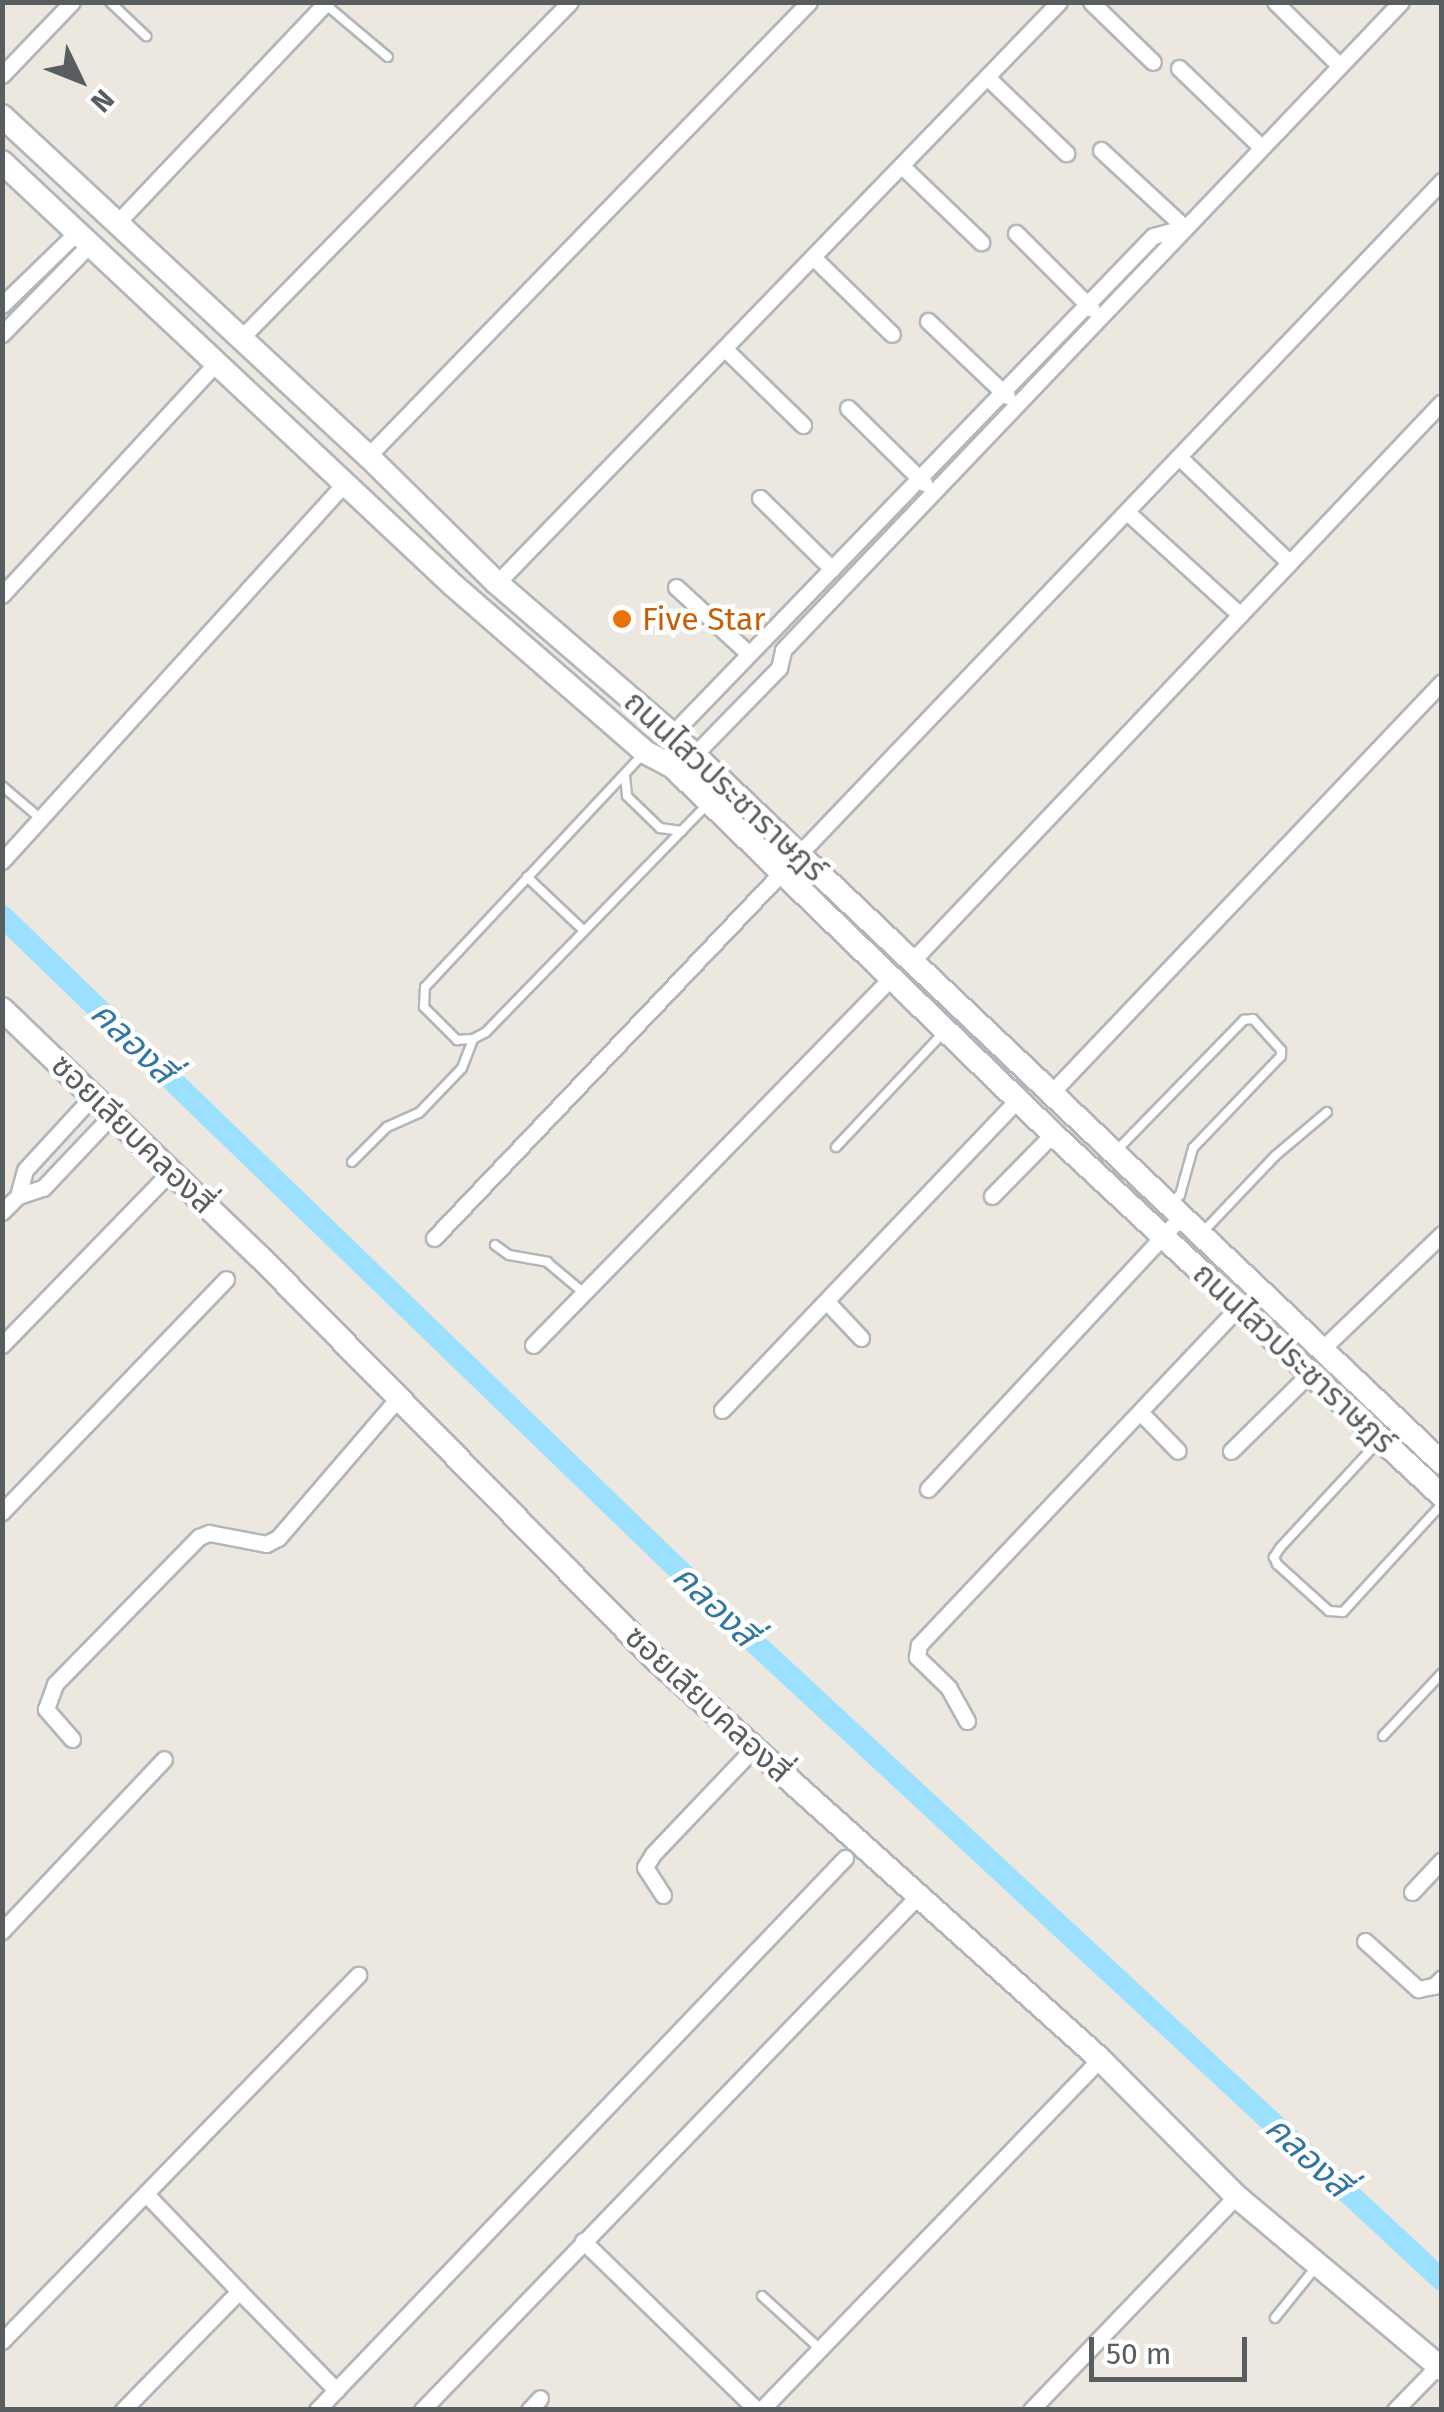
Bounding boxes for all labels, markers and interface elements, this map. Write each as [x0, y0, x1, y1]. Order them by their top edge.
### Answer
north arrow [30, 30, 130, 130]
text: N [84, 83, 121, 119]
place label: Five Star [642, 600, 766, 638]
marker: Five Star [611, 608, 633, 630]
street label: ถนนไสวประชาราษฎร์ [616, 683, 834, 889]
water label: คลองสี่ [82, 992, 184, 1092]
street label: ซอยเลียบคลองสี่ [43, 1046, 223, 1222]
street label: ถนนไสวประชาราษฎร์ [1185, 1255, 1403, 1461]
water label: คลองสี่ [664, 1555, 766, 1655]
street label: ซอยเลียบคลองสี่ [617, 1617, 799, 1791]
water label: คลองสี่ [1257, 2106, 1359, 2206]
scale bar [1094, 2317, 1252, 2379]
text: 50 m [1106, 2336, 1171, 2372]

